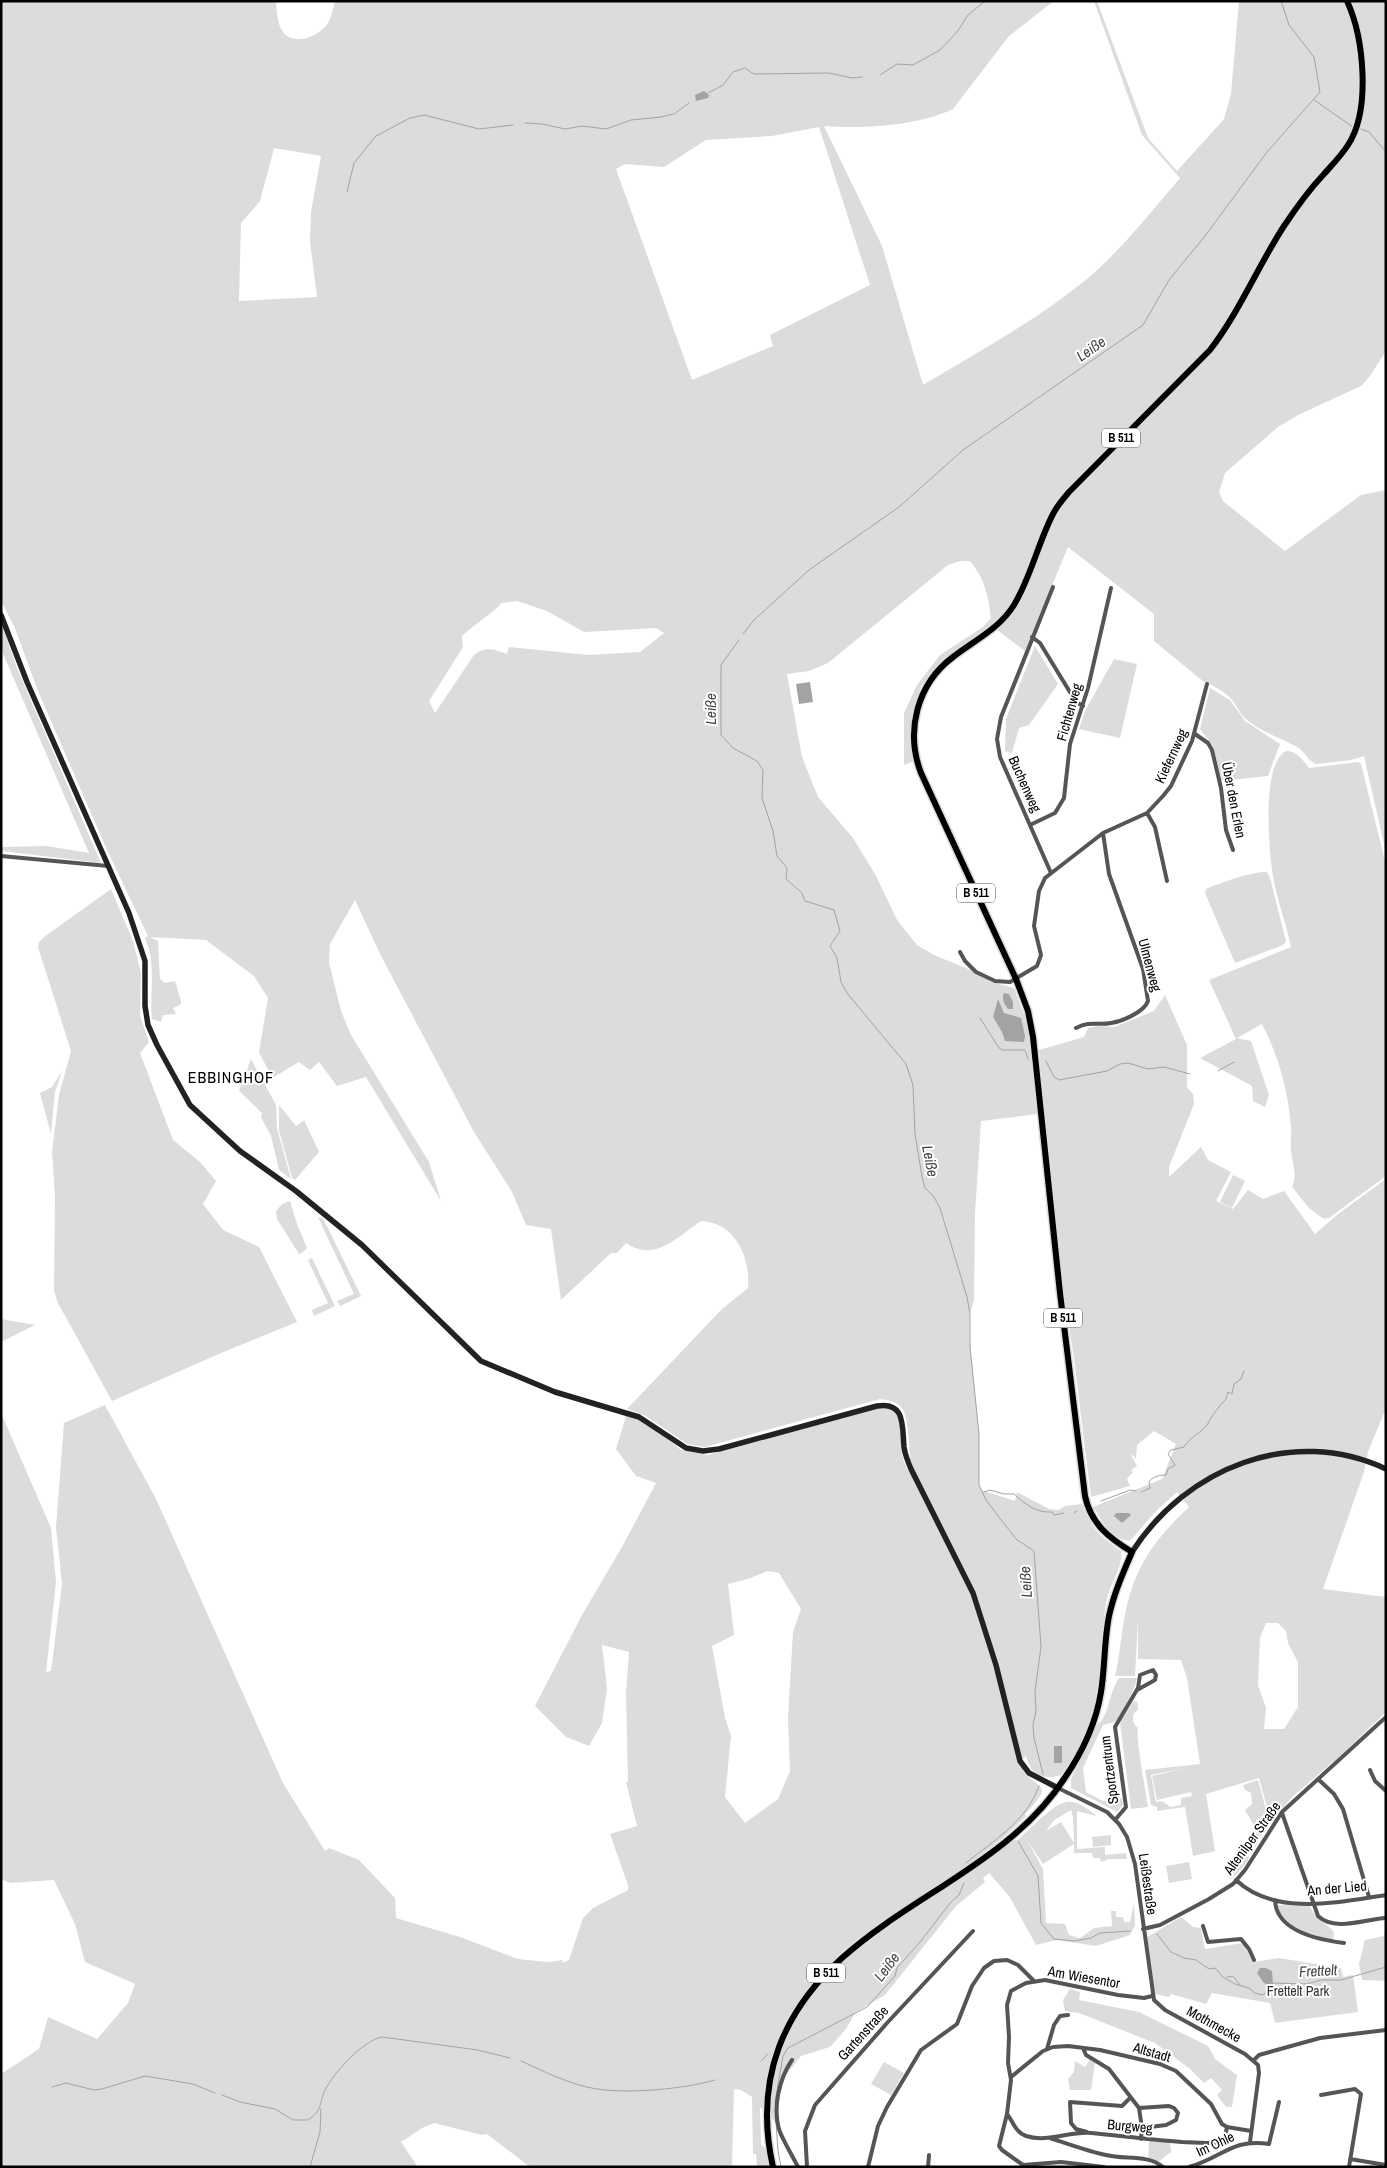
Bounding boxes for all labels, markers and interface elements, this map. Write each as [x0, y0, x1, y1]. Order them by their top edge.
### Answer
water label: Leiße [1072, 331, 1110, 366]
road number: B 511 [1102, 428, 1140, 448]
street label: Fichtenweg [1052, 680, 1086, 743]
water label: Leiße [700, 693, 721, 725]
street label: Kiefernweg [1151, 725, 1192, 786]
street label: Buchenweg [1005, 753, 1046, 816]
street label: Über den Erlen [1218, 760, 1250, 840]
road number: B 511 [957, 884, 995, 902]
street label: Ulmenweg [1134, 936, 1166, 994]
district label: EBBINGHOF [188, 1066, 274, 1088]
water label: Leiße [917, 1143, 944, 1178]
road number: B 511 [1044, 1309, 1082, 1328]
water label: Leiße [1014, 1565, 1037, 1598]
street label: Sportzentrum [1096, 1735, 1122, 1805]
street label: Altenilper Straße [1219, 1798, 1285, 1879]
street label: Leißestraße [1135, 1852, 1161, 1916]
street label: An der Lied [1306, 1876, 1367, 1900]
water label: Leiße [869, 1948, 905, 1986]
water label: Frettelt [1298, 1959, 1338, 1982]
street label: Am Wiesentor [1046, 1962, 1122, 1992]
road number: B 511 [807, 1964, 845, 1982]
park label: Frettelt Park [1267, 1982, 1330, 2000]
street label: Gartenstraße [834, 2002, 892, 2064]
street label: Mothmecke [1184, 2002, 1244, 2046]
street label: Altstadt [1130, 2038, 1173, 2066]
street label: Burgweg [1107, 2115, 1154, 2137]
street label: Im Ohle [1193, 2127, 1237, 2161]

